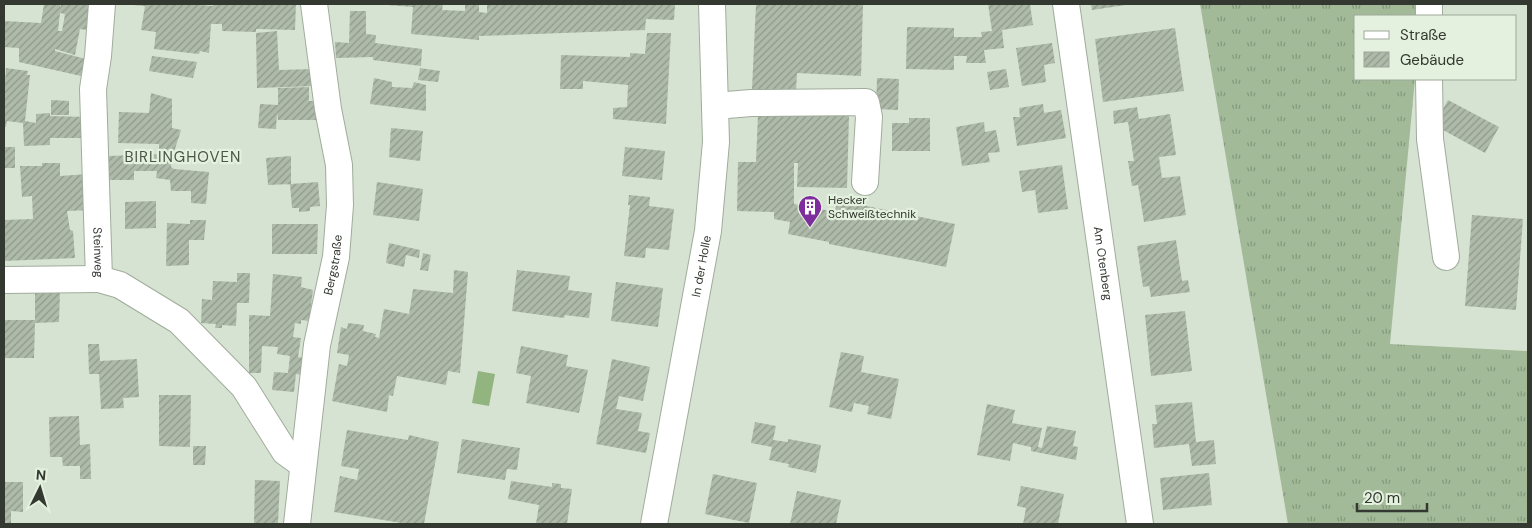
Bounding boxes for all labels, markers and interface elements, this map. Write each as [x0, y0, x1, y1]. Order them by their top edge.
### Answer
legend [1354, 15, 1517, 80]
text: Straße [1400, 25, 1447, 45]
text: Gebäude [1400, 50, 1464, 70]
district label: BIRLINGHOVEN [125, 147, 241, 167]
place label: Hecker Schweißtechnik [828, 192, 916, 222]
building icon: Hecker Schweißtechnik [797, 194, 823, 228]
street label: Am Otenberg [1090, 225, 1116, 302]
street label: Steinweg [89, 227, 107, 278]
street label: Bergstraße [320, 234, 346, 297]
street label: In der Holle [688, 234, 715, 298]
north arrow [15, 463, 65, 513]
text: N [35, 466, 47, 484]
scale bar [1357, 480, 1427, 512]
text: 20 m [1364, 488, 1400, 508]

